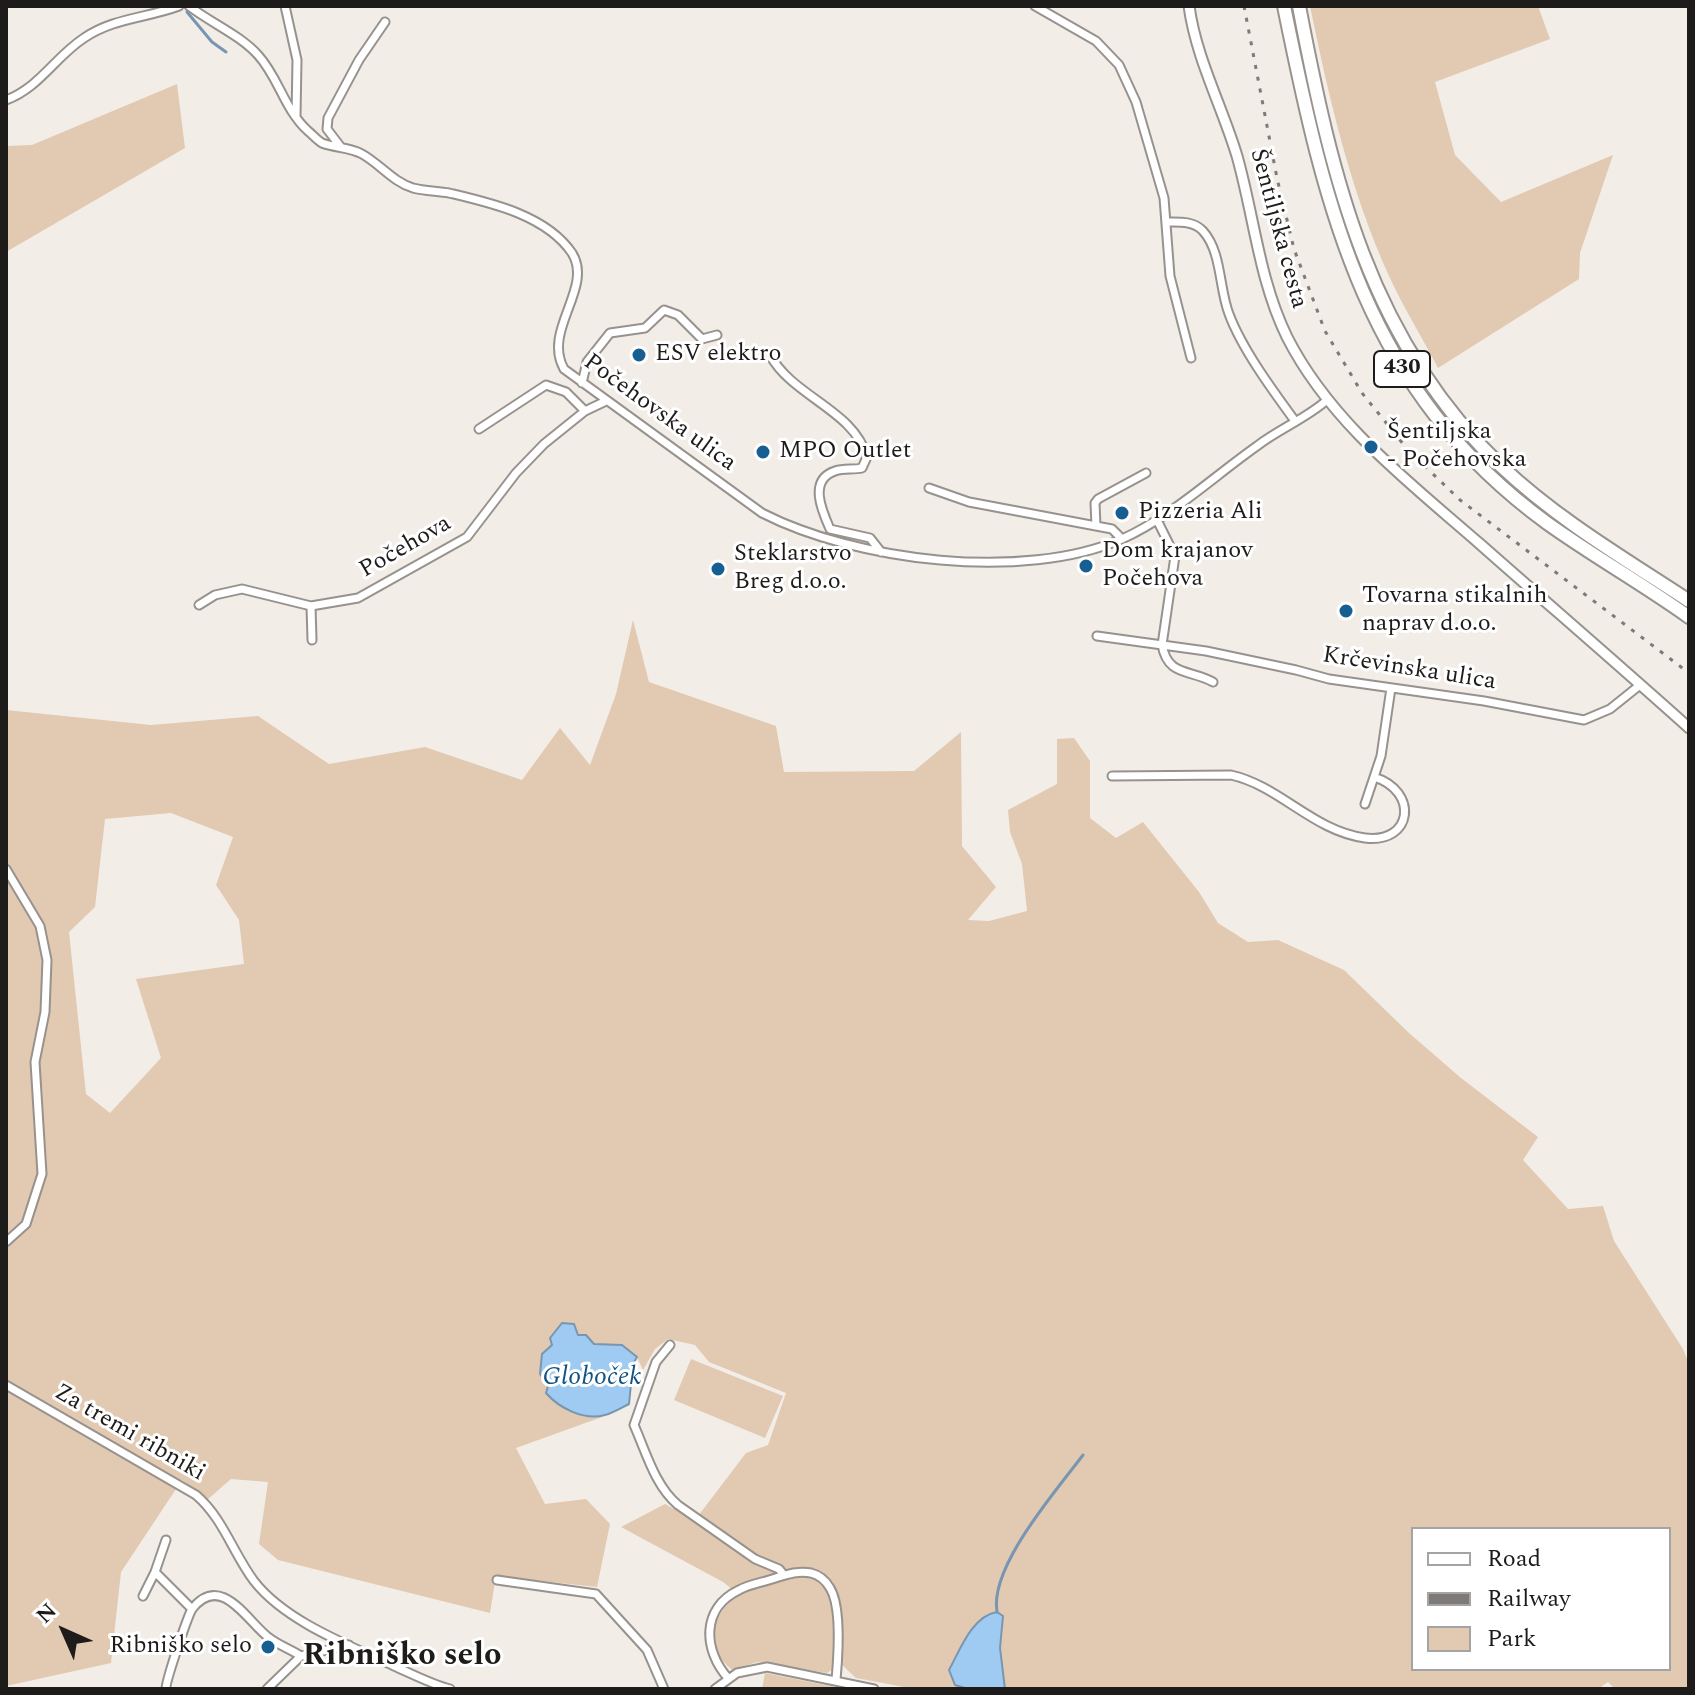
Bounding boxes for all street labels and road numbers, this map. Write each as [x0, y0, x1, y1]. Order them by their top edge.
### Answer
street label: Šentiljska cesta [1242, 146, 1312, 312]
street label: Počehovska ulica [577, 349, 741, 479]
road number: 430 [1374, 351, 1430, 387]
street label: Počehova [355, 510, 457, 586]
street label: Krčevinska ulica [1320, 642, 1498, 698]
street label: Za tremi ribniki [48, 1379, 210, 1489]

